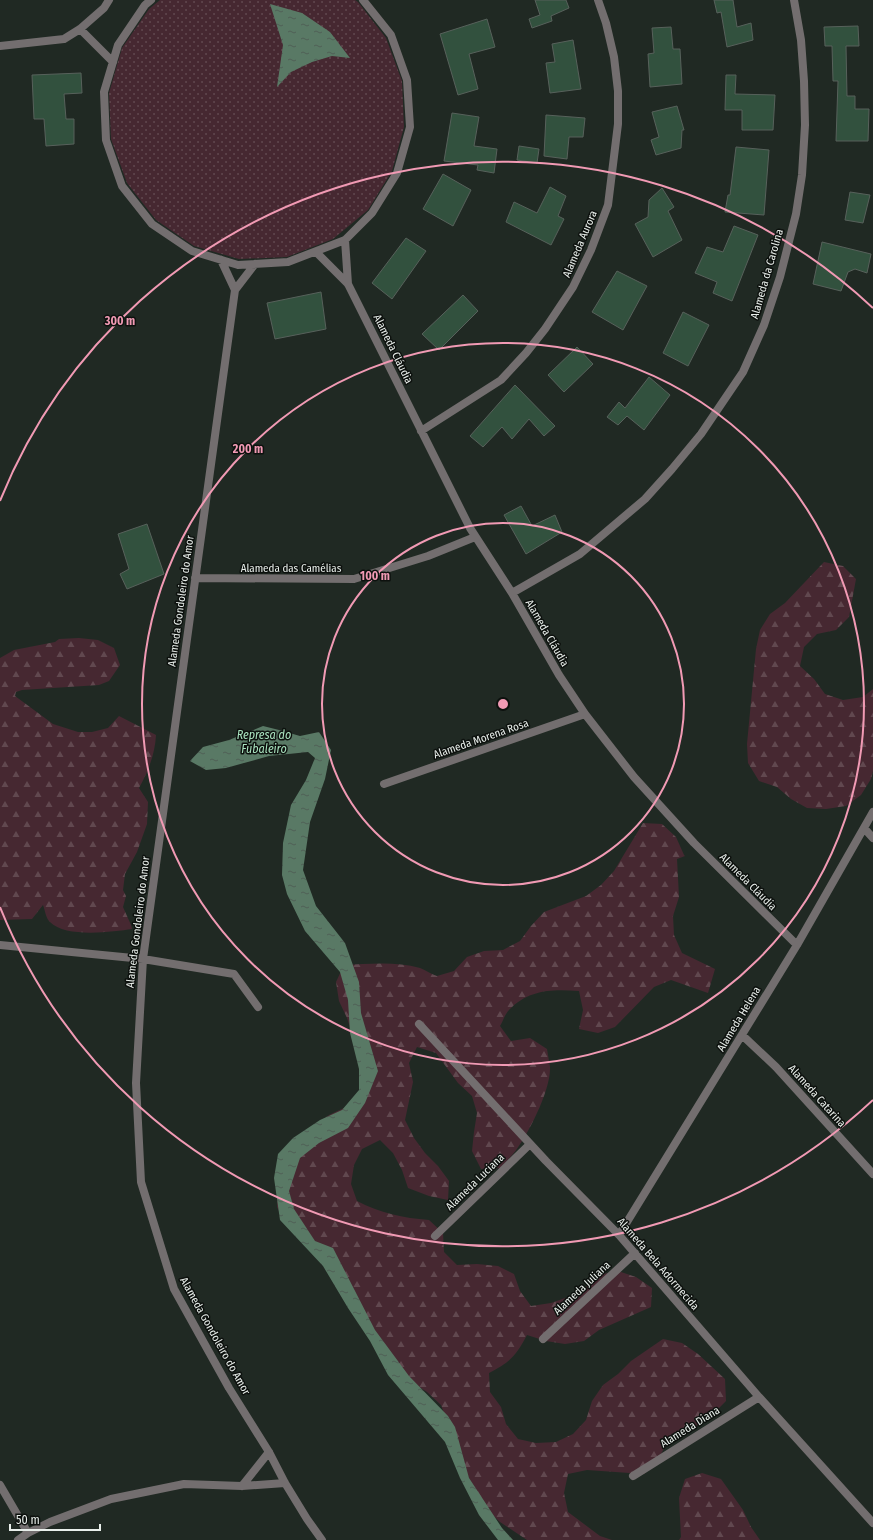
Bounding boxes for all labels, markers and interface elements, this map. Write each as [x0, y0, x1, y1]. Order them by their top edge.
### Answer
street label: Alameda Aurora [560, 209, 600, 279]
street label: Alameda da Carolina [748, 228, 786, 320]
street label: Alameda Cláudia [371, 312, 415, 386]
text: 300 m [104, 314, 135, 328]
text: 200 m [232, 442, 263, 456]
street label: Alameda Gondoleiro do Amor [165, 534, 197, 667]
street label: Alameda das Camélias [241, 562, 342, 575]
text: 100 m [360, 569, 390, 583]
street label: Alameda Cláudia [523, 597, 571, 669]
centre of rings [496, 697, 510, 711]
street label: Alameda Morena Rosa [432, 717, 530, 761]
water label: Represa do Fubaleiro [237, 728, 291, 756]
street label: Alameda Cláudia [717, 851, 779, 913]
street label: Alameda Gondoleiro do Amor [123, 855, 153, 989]
street label: Alameda Helena [715, 984, 763, 1054]
street label: Alameda Catarina [786, 1062, 848, 1130]
street label: Alameda Luciana [443, 1151, 507, 1213]
street label: Alameda Bela Adormecida [614, 1215, 702, 1313]
street label: Alameda Juliana [551, 1258, 613, 1318]
street label: Alameda Gondoleiro do Amor [177, 1275, 253, 1397]
street label: Alameda Diana [658, 1404, 722, 1450]
scale bar [10, 1506, 100, 1532]
text: 50 m [16, 1513, 40, 1527]

